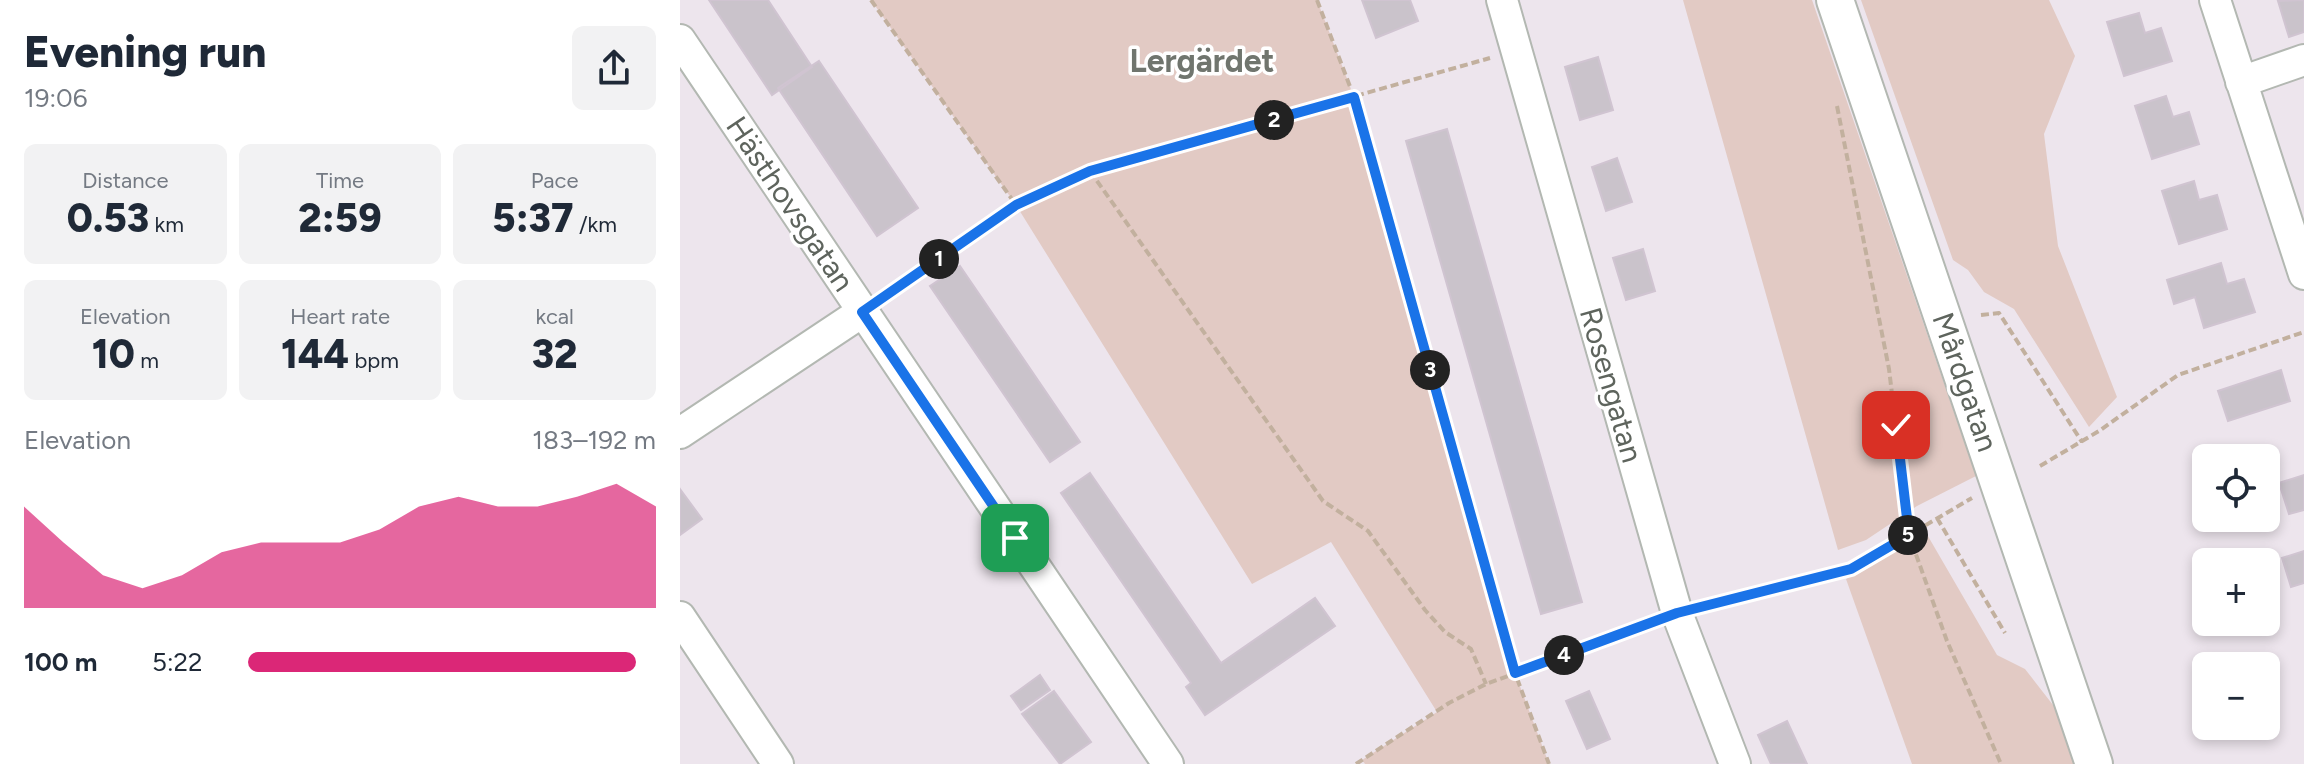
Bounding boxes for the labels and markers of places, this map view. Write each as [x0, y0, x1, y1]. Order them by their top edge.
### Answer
pin: 2 [1254, 100, 1294, 140]
pin: 1 [919, 239, 959, 279]
pin: 3 [1410, 350, 1450, 390]
pin [1862, 391, 1930, 459]
pin [981, 504, 1049, 572]
pin: 5 [1888, 515, 1928, 555]
pin: 4 [1544, 635, 1584, 675]

